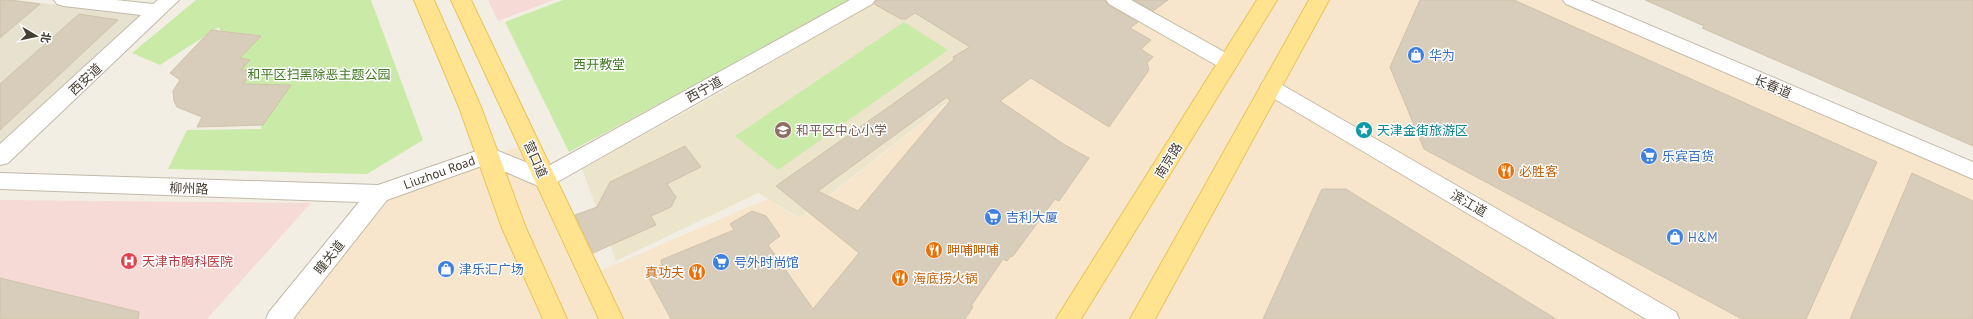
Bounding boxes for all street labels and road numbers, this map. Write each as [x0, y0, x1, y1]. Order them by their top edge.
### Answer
street label: 西安道 [65, 60, 105, 99]
street label: 长春道 [1752, 71, 1794, 102]
street label: 西宁道 [683, 73, 725, 106]
street label: 营口道 [520, 138, 551, 180]
street label: 南京路 [1151, 139, 1186, 181]
street label: Liuzhou Road [401, 152, 477, 193]
street label: 柳州路 [169, 179, 209, 198]
street label: 滨江道 [1448, 186, 1490, 221]
street label: 瞳关道 [311, 237, 348, 278]

